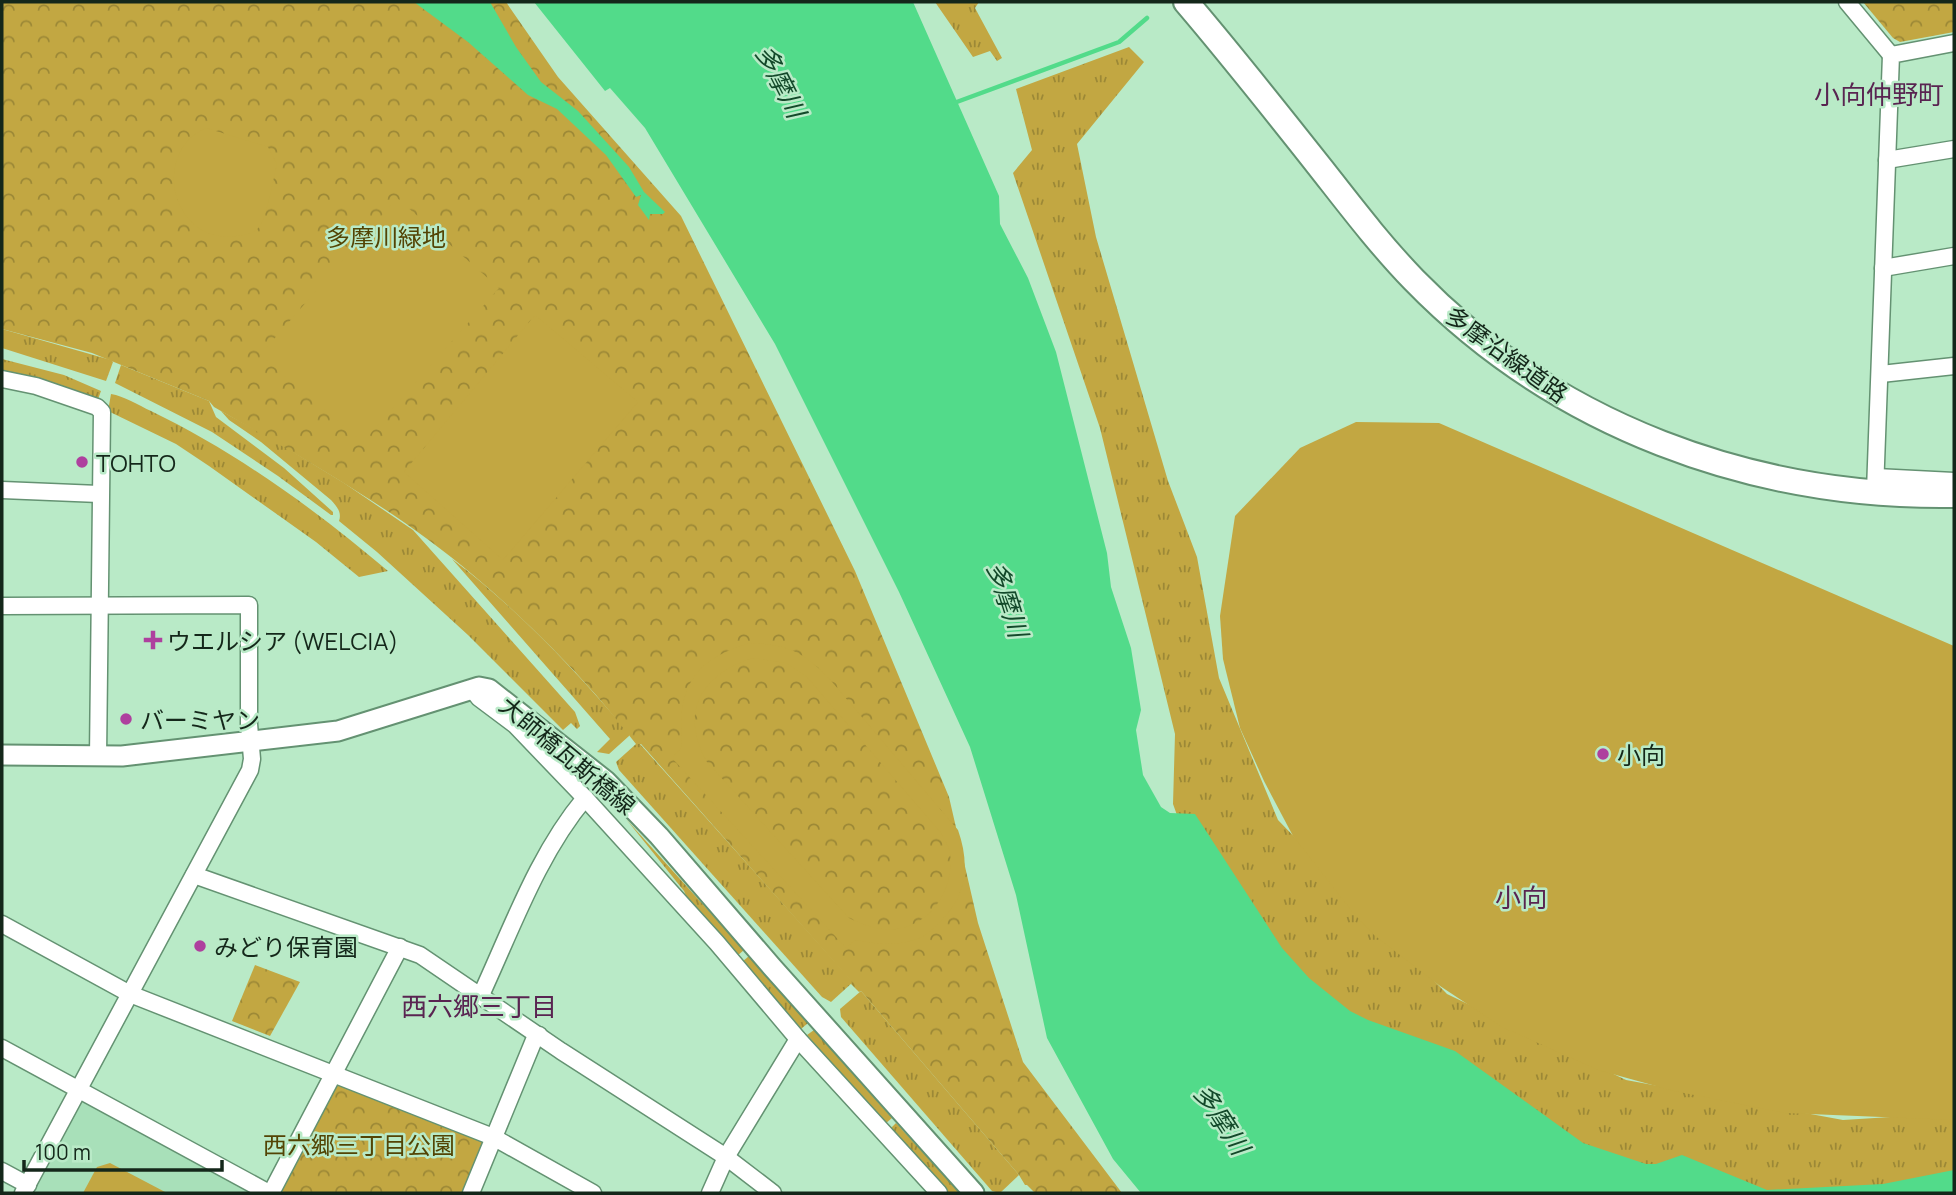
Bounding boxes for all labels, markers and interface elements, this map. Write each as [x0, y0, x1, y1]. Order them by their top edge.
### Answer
water label: 多摩川 [747, 38, 816, 127]
district label: 小向仲野町 [1814, 76, 1944, 112]
park label: 多摩川緑地 [326, 220, 446, 253]
street label: 多摩沿線道路 [1439, 298, 1575, 410]
place label: TOHTO [96, 446, 176, 479]
marker: TOHTO [74, 454, 90, 470]
water label: 多摩川 [979, 556, 1038, 644]
place label: ウエルシア (WELCIA) [167, 624, 399, 657]
marker: ウエルシア (WELCIA) [145, 632, 161, 648]
street label: 大師橋瓦斯橋線 [493, 688, 643, 822]
place label: バーミヤン [140, 703, 260, 736]
marker: バーミヤン [118, 711, 134, 727]
place label: 小向 [1617, 738, 1665, 771]
marker: 小向 [1595, 746, 1611, 762]
district label: 小向 [1495, 879, 1547, 915]
place label: みどり保育園 [214, 930, 358, 963]
marker: みどり保育園 [192, 938, 208, 954]
district label: 西六郷三丁目 [401, 988, 557, 1024]
water label: 多摩川 [1186, 1076, 1260, 1164]
scale bar [24, 1128, 222, 1172]
park label: 西六郷三丁目公園 [263, 1128, 455, 1161]
text: 100 m [35, 1138, 91, 1166]

